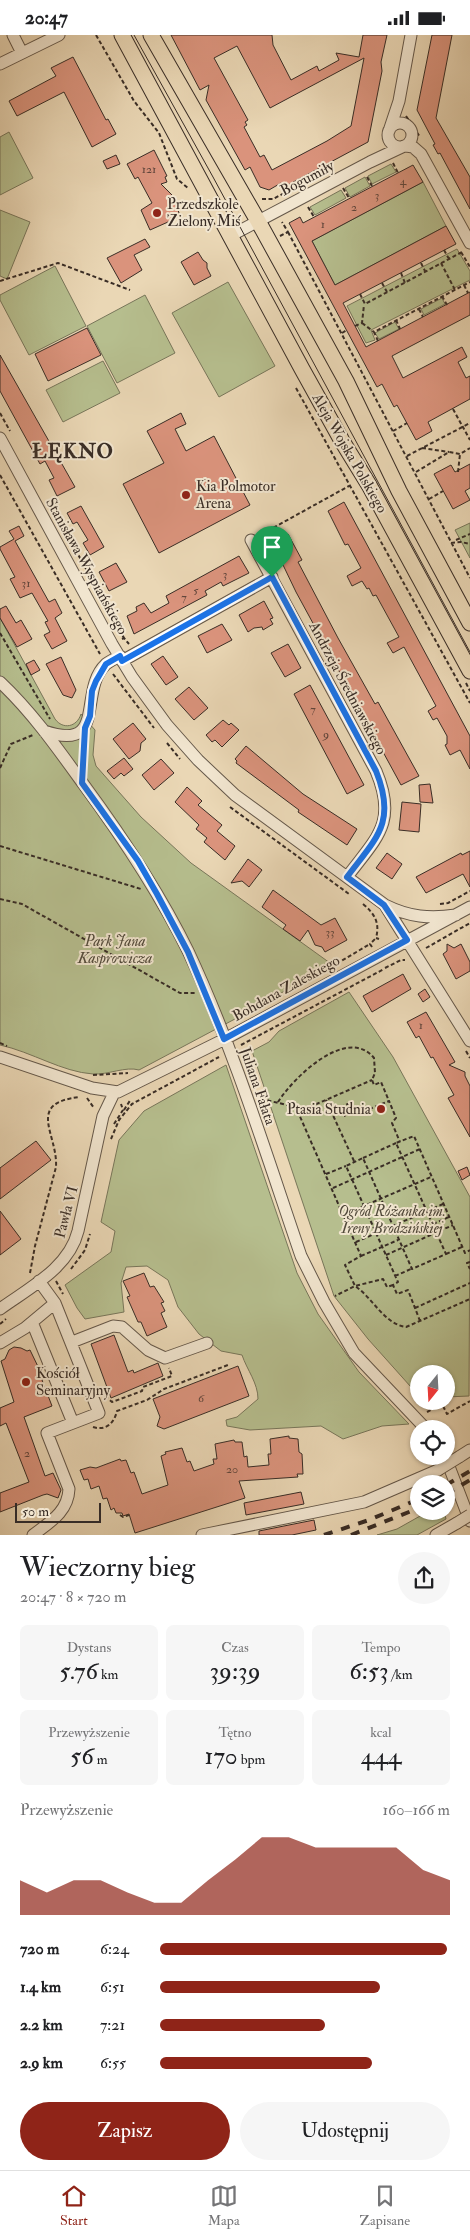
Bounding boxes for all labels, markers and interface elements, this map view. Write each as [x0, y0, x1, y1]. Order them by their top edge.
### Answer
text: 20:47 [25, 6, 68, 30]
street label: Bogumiły [277, 156, 338, 201]
house number: 121 [142, 162, 156, 177]
house number: 4 [400, 174, 407, 189]
house number: 3 [375, 188, 379, 203]
place label: Przedszkole Zielony Miś [167, 195, 241, 231]
house number: 2 [351, 200, 357, 215]
marker: Przedszkole Zielony Miś [151, 207, 163, 219]
house number: 1 [321, 217, 325, 232]
street label: Aleja Wojska Polskiego [307, 389, 392, 516]
district label: ŁĘKNO [32, 439, 114, 464]
place label: Kia Polmotor Arena [195, 477, 276, 513]
marker: Kia Polmotor Arena [180, 489, 192, 501]
street label: Stanisława Wyspiańskiego [40, 495, 132, 638]
pin [251, 526, 293, 577]
icon: arrive [258, 533, 286, 561]
house number: 3 [223, 567, 227, 582]
house number: 31 [22, 576, 30, 591]
house number: 5 [193, 583, 199, 598]
house number: 7 [181, 590, 187, 605]
street label: Andrzeja Średniawskiego [304, 617, 392, 758]
house number: 7 [310, 702, 316, 717]
house number: 9 [322, 727, 329, 742]
house number: 33 [325, 925, 335, 940]
park label: Park Jana Kasprowicza [77, 932, 152, 968]
street label: Bohdana Zaleskiego [229, 951, 343, 1026]
house number: 1 [419, 1018, 423, 1033]
street label: Juliana Fałata [234, 1044, 280, 1129]
place label: Ptasia Studnia [287, 1100, 372, 1119]
marker: Ptasia Studnia [375, 1103, 387, 1115]
street label: Pawła VI [50, 1184, 83, 1240]
park label: Ogród Różanka im. Ireny Brodzińskiej [338, 1202, 446, 1238]
place label: Kościół Seminaryjny [36, 1364, 110, 1400]
north arrow [410, 1365, 455, 1410]
map controls [410, 1365, 455, 1520]
marker: Kościół Seminaryjny [20, 1376, 32, 1388]
house number: 6 [198, 1391, 205, 1406]
button: locate [410, 1420, 455, 1465]
house number: 2 [24, 1446, 30, 1461]
house number: 20 [226, 1462, 238, 1477]
button: layers [410, 1475, 455, 1520]
scale bar [15, 1500, 101, 1523]
text: 50 m [22, 1503, 49, 1520]
text: Wieczorny bieg [20, 1550, 195, 1585]
button: share [398, 1552, 450, 1604]
text: 20:47 · 8 × 720 m [20, 1587, 126, 1607]
text: Dystans [67, 1639, 111, 1656]
text: Czas [221, 1639, 249, 1656]
text: Tempo [361, 1639, 401, 1656]
text: 5.76 [60, 1656, 98, 1687]
text: 39:39 [210, 1656, 261, 1687]
text: 6:53 [349, 1656, 389, 1687]
text: km [98, 1666, 118, 1683]
text: /km [389, 1666, 413, 1683]
text: Przewyższenie [48, 1724, 130, 1741]
text: Tętno [219, 1724, 251, 1741]
text: kcal [370, 1724, 392, 1741]
text: 56 [70, 1741, 94, 1772]
text: 170 [205, 1741, 238, 1772]
text: 444 [361, 1741, 401, 1772]
text: m [94, 1751, 108, 1768]
text: bpm [238, 1751, 265, 1768]
text: Przewyższenie [20, 1800, 113, 1820]
text: 160–166 m [382, 1800, 450, 1820]
text: 720 m [20, 1939, 59, 1959]
text: 6:24 [100, 1939, 129, 1959]
text: 1.4 km [20, 1977, 61, 1997]
text: 6:51 [100, 1977, 125, 1997]
text: 2.2 km [20, 2015, 63, 2035]
text: 7:21 [100, 2015, 125, 2035]
text: 2.9 km [20, 2053, 63, 2073]
text: 6:55 [100, 2053, 126, 2073]
button: Zapisz [20, 2102, 230, 2160]
button: Udostępnij [240, 2102, 450, 2160]
tab: Start [60, 2182, 88, 2229]
tab: Mapa [208, 2182, 240, 2229]
tab: Zapisane [359, 2182, 410, 2229]

